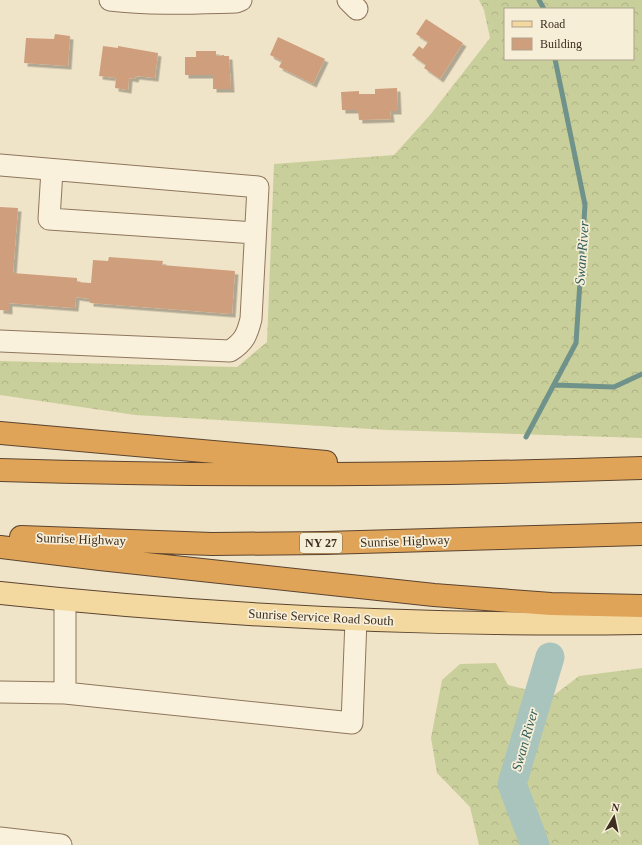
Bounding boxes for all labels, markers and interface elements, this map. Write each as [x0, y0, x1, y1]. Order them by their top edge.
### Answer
legend [504, 8, 634, 60]
text: Road [540, 17, 565, 31]
text: Building [540, 37, 582, 51]
water label: Swan River [572, 220, 592, 286]
street label: Sunrise Highway [36, 530, 127, 548]
street label: Sunrise Highway [360, 532, 451, 550]
road number: NY 27 [300, 533, 342, 553]
street label: Sunrise Service Road South [248, 606, 395, 628]
water label: Swan River [509, 707, 541, 773]
north arrow [594, 797, 634, 837]
text: N [611, 801, 620, 814]

